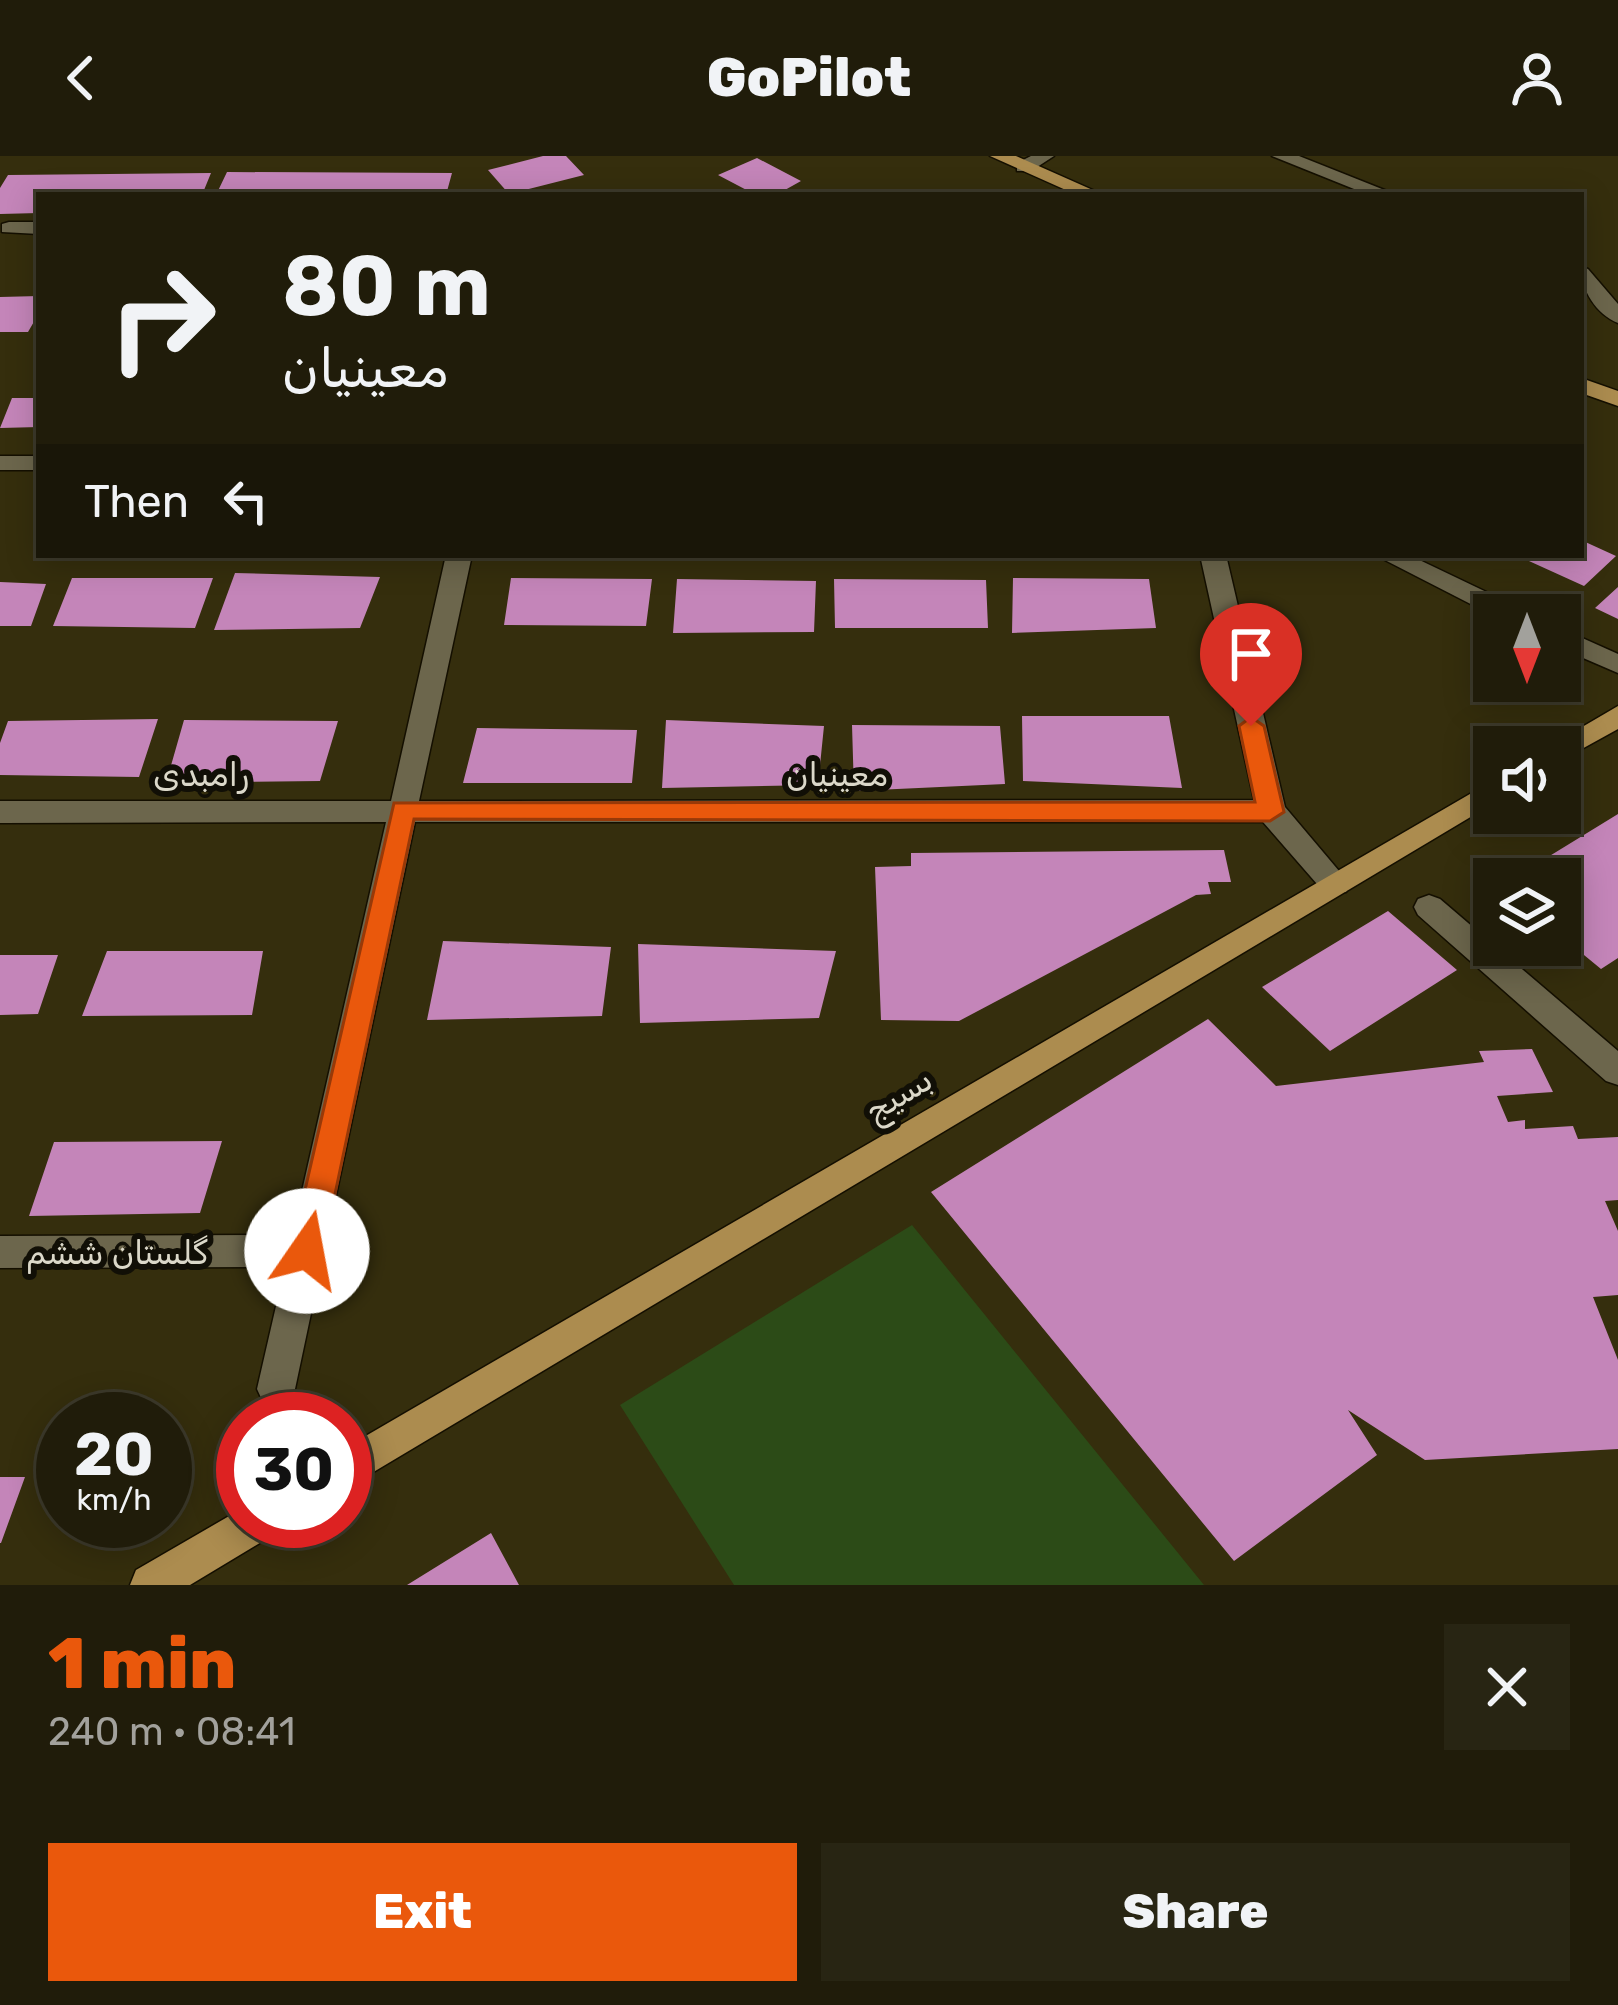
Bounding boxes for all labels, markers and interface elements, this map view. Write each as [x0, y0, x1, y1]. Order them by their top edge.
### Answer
icon: back [48, 45, 114, 111]
icon: person [1504, 45, 1570, 111]
text: GoPilot [707, 46, 911, 110]
text: 80 m [282, 236, 491, 336]
icon: right [84, 240, 240, 396]
text: معینیان [282, 337, 449, 401]
icon: left [213, 468, 279, 534]
text: Then [84, 475, 189, 528]
north arrow [1473, 594, 1581, 702]
map controls [1473, 594, 1581, 966]
pin [1200, 603, 1302, 726]
icon: arrive [1218, 621, 1284, 687]
button: sound [1473, 726, 1581, 834]
street label: رامبدی [153, 755, 249, 794]
street label: معینیان [786, 755, 888, 794]
button: layers [1473, 858, 1581, 966]
street label: بسیج [858, 1059, 941, 1133]
position arrow [244, 1188, 370, 1314]
street label: گلستان ششم [26, 1233, 208, 1274]
speed limit sign: 30 [216, 1392, 372, 1548]
text: 20 [74, 1419, 154, 1490]
text: km/h [77, 1482, 151, 1518]
text: 1 min [48, 1621, 236, 1706]
button: close [1444, 1624, 1570, 1750]
text: 240 m · 08:41 [48, 1709, 295, 1755]
button: Exit [48, 1843, 797, 1981]
button: Share [821, 1843, 1570, 1981]

